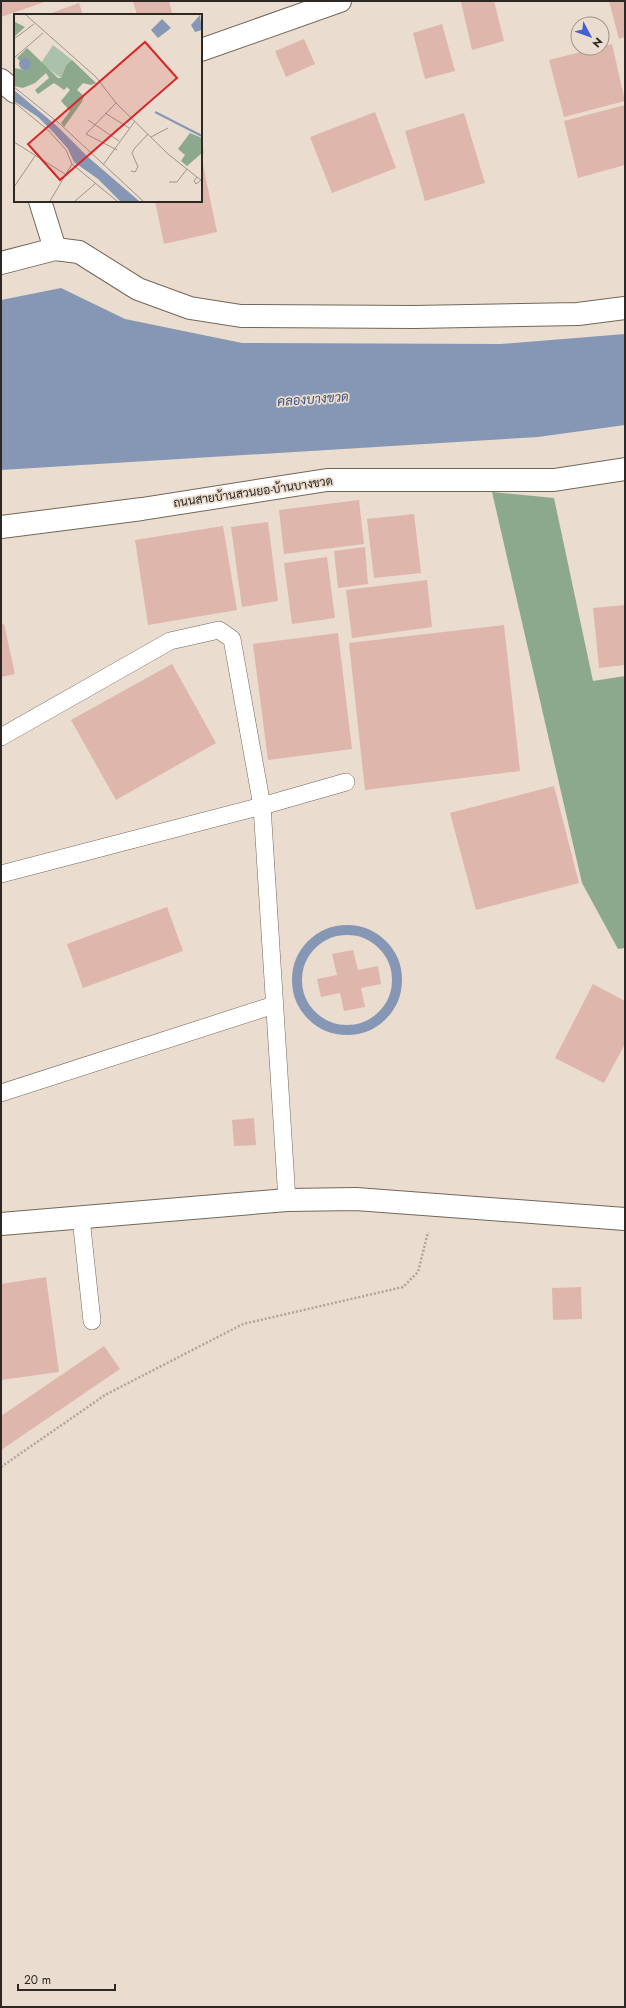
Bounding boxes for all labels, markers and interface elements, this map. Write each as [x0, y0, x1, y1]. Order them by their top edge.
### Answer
inset map [14, 14, 202, 202]
north arrow [570, 16, 610, 56]
text: N [589, 34, 606, 51]
water label: คลองบางขวด [277, 387, 350, 411]
street label: ถนนสายบ้านสวนยอ-บ้านบางขวด [172, 472, 334, 512]
scale bar [18, 1966, 115, 1992]
text: 20 m [24, 1971, 51, 1989]

